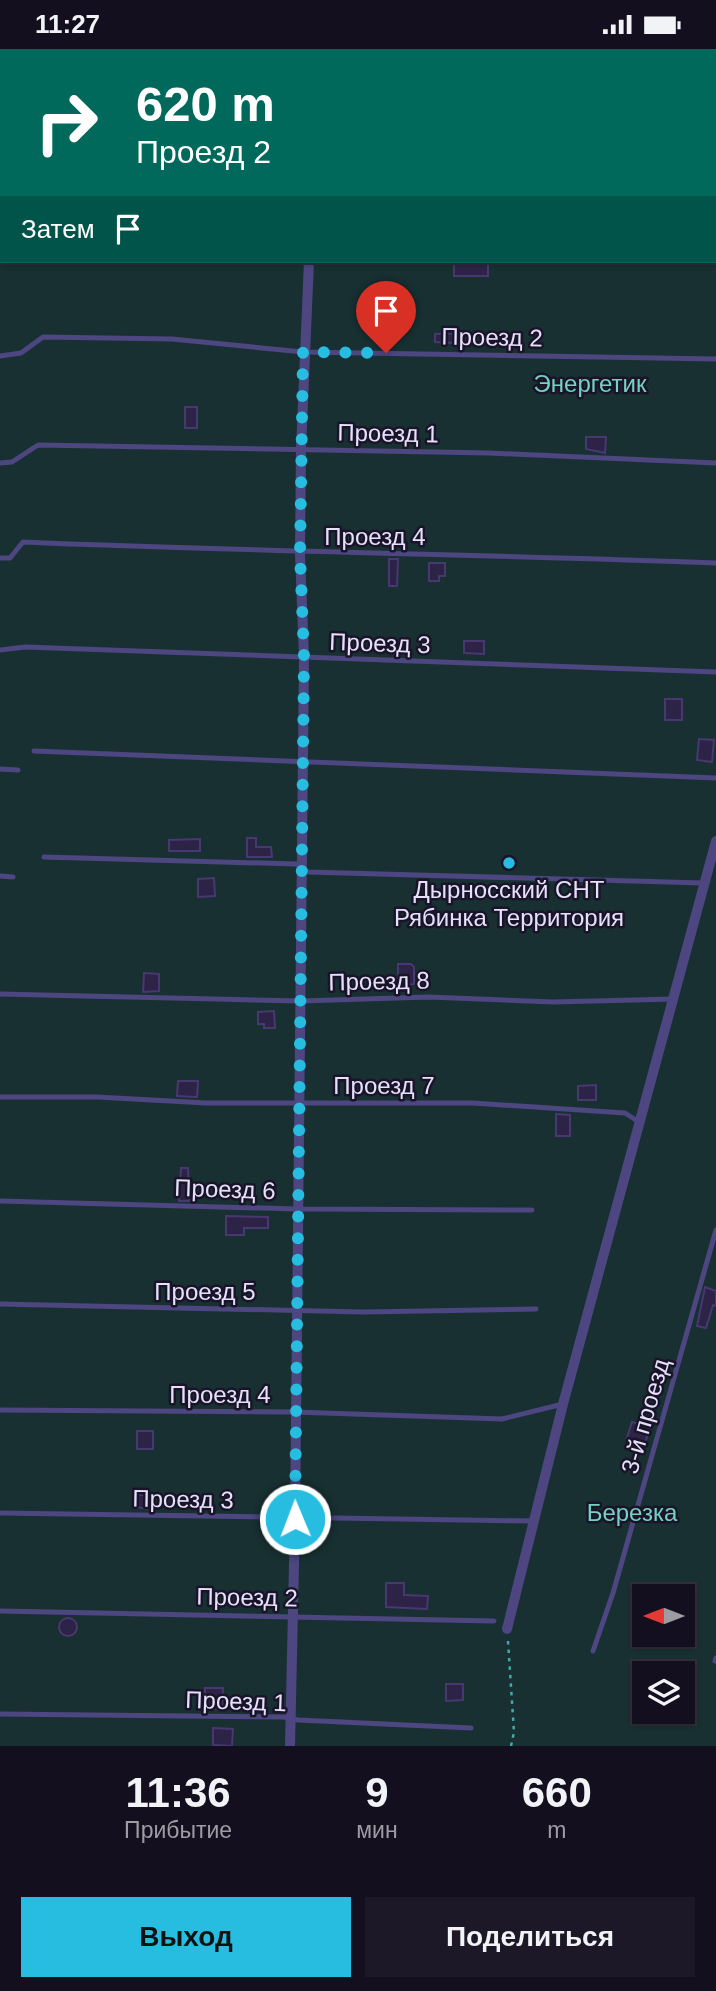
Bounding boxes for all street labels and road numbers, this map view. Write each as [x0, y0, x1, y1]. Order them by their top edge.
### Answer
street label: Проезд 2 [441, 323, 543, 351]
street label: Проезд 1 [337, 419, 439, 447]
street label: Проезд 4 [324, 523, 426, 550]
street label: Проезд 3 [329, 628, 431, 658]
street label: Проезд 8 [328, 967, 430, 995]
street label: Проезд 7 [333, 1072, 435, 1099]
street label: Проезд 6 [174, 1174, 276, 1204]
street label: Проезд 5 [154, 1278, 256, 1305]
street label: 3-й проезд [616, 1355, 674, 1477]
street label: Проезд 4 [169, 1381, 271, 1408]
street label: Проезд 3 [132, 1485, 234, 1513]
street label: Проезд 2 [196, 1583, 298, 1611]
street label: Проезд 1 [185, 1686, 287, 1716]

